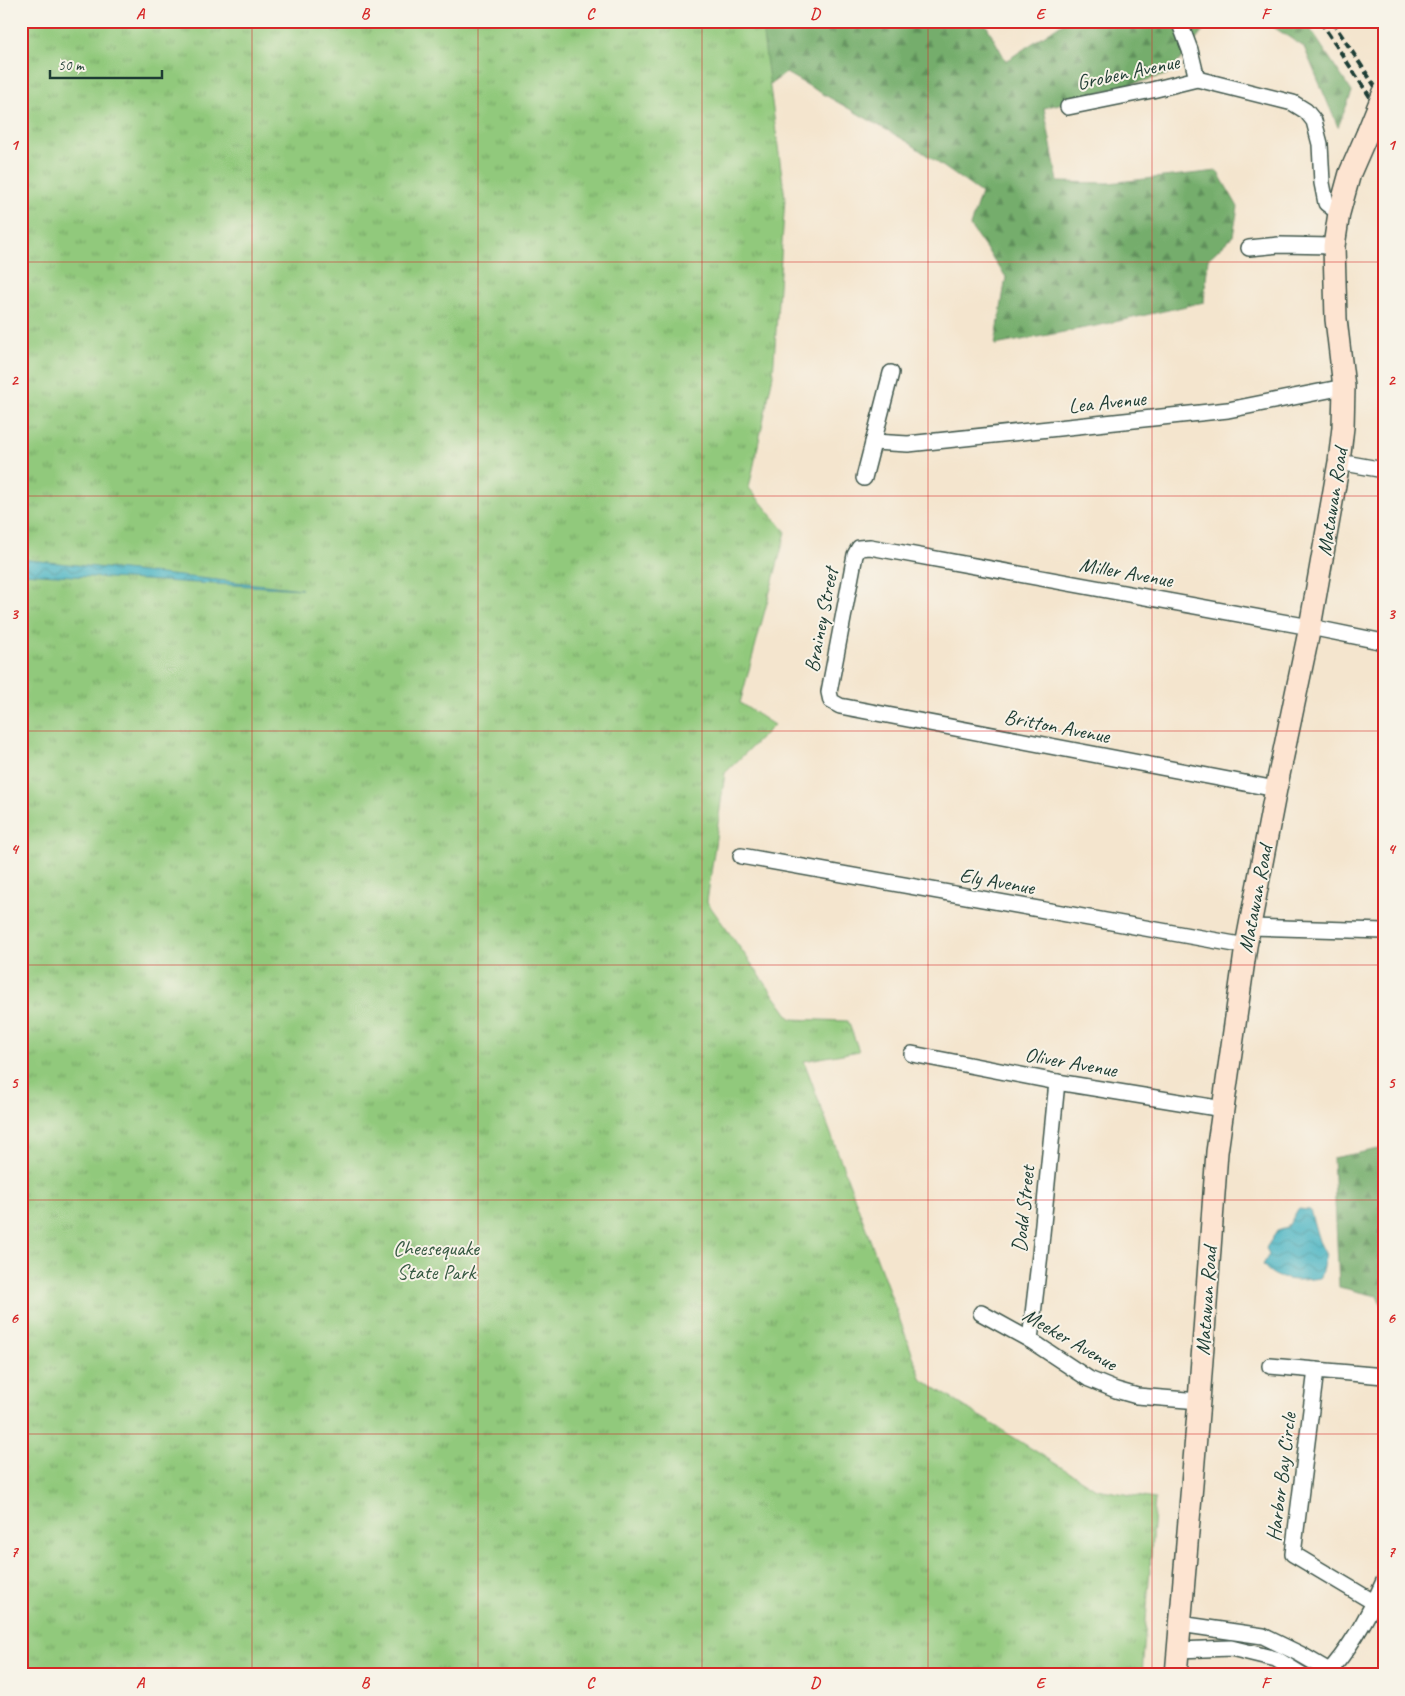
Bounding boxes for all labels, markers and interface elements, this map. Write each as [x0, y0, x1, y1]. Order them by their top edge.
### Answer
text: A [136, 4, 146, 24]
text: B [361, 4, 371, 24]
text: C [586, 4, 596, 24]
text: D [810, 4, 821, 24]
text: E [1036, 4, 1047, 24]
text: F [1261, 4, 1272, 24]
scale bar [50, 48, 162, 80]
street label: Groben Avenue [1074, 48, 1183, 96]
text: 50 m [58, 56, 85, 75]
text: 1 [10, 135, 19, 155]
text: 1 [1387, 135, 1396, 155]
text: 2 [10, 370, 19, 390]
text: 2 [1387, 370, 1396, 390]
street label: Lea Avenue [1067, 385, 1148, 419]
street label: Matawan Road [1311, 443, 1354, 558]
street label: Miller Avenue [1077, 551, 1176, 593]
street label: Brainey Street [798, 563, 844, 674]
text: 3 [10, 604, 19, 624]
text: 3 [1387, 604, 1396, 624]
street label: Britton Avenue [1002, 703, 1113, 749]
text: 4 [10, 839, 19, 859]
street label: Matawan Road [1232, 839, 1279, 955]
text: 4 [1387, 839, 1396, 859]
street label: Ely Avenue [958, 862, 1037, 901]
street label: Oliver Avenue [1023, 1041, 1120, 1083]
text: 5 [11, 1073, 20, 1093]
text: 5 [1388, 1073, 1397, 1093]
street label: Dodd Street [1006, 1163, 1041, 1253]
park label: Cheesequake State Park [393, 1235, 480, 1285]
street label: Matawan Road [1189, 1242, 1223, 1356]
street label: Meeker Avenue [1018, 1302, 1123, 1377]
text: 6 [10, 1308, 19, 1328]
text: 6 [1387, 1308, 1396, 1328]
street label: Harbor Bay Circle [1260, 1410, 1302, 1543]
text: 7 [10, 1542, 19, 1562]
text: 7 [1387, 1542, 1396, 1562]
text: A [136, 1673, 146, 1693]
text: B [361, 1673, 371, 1693]
text: C [586, 1673, 596, 1693]
text: D [810, 1673, 821, 1693]
text: E [1036, 1673, 1047, 1693]
text: F [1261, 1673, 1272, 1693]

